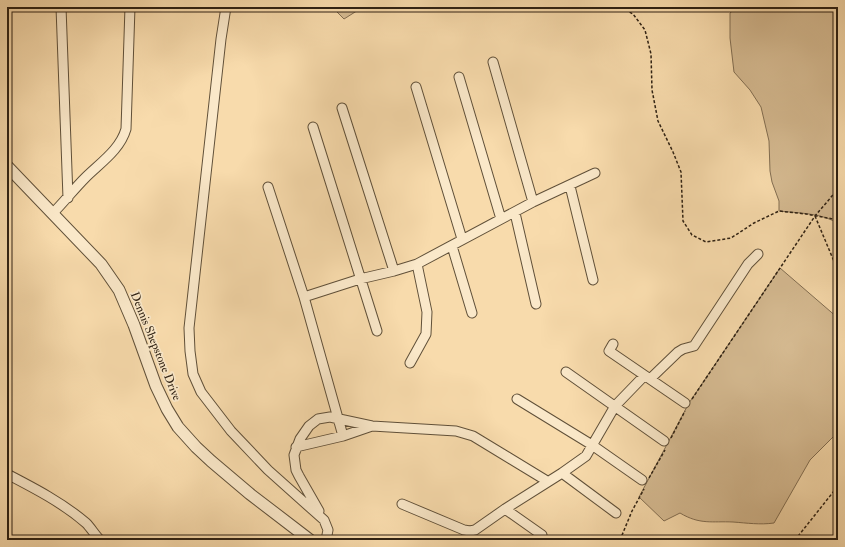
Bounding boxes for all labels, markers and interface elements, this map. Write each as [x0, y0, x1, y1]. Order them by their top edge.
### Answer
street label: Dennis Shepstone Drive [127, 290, 184, 403]

